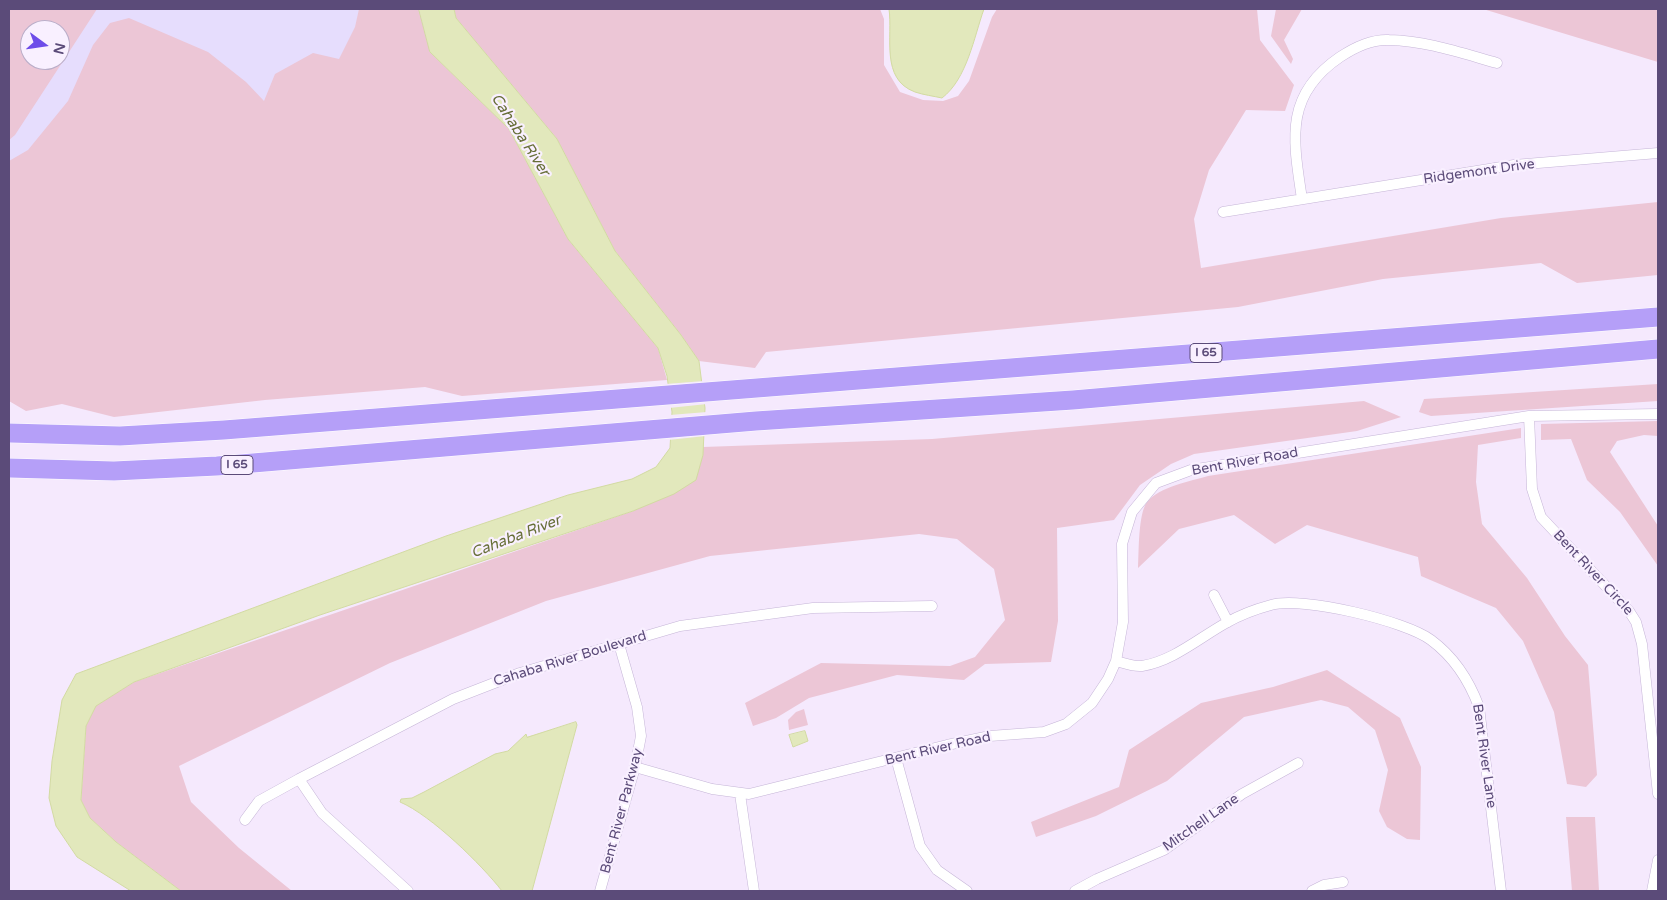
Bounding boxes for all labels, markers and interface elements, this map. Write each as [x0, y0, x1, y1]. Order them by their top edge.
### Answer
north arrow [20, 20, 70, 70]
text: N [49, 41, 69, 56]
water label: Cahaba River [487, 90, 553, 180]
street label: Ridgemont Drive [1422, 156, 1536, 188]
road number: I 65 [1190, 343, 1222, 362]
street label: Bent River Road [1190, 444, 1300, 480]
road number: I 65 [221, 456, 253, 474]
water label: Cahaba River [469, 512, 563, 562]
street label: Bent River Circle [1549, 527, 1637, 619]
street label: Cahaba River Boulevard [491, 628, 649, 690]
street label: Bent River Lane [1468, 703, 1500, 809]
street label: Bent River Road [884, 729, 992, 769]
street label: Bent River Parkway [597, 747, 647, 875]
street label: Mitchell Lane [1160, 791, 1242, 855]

